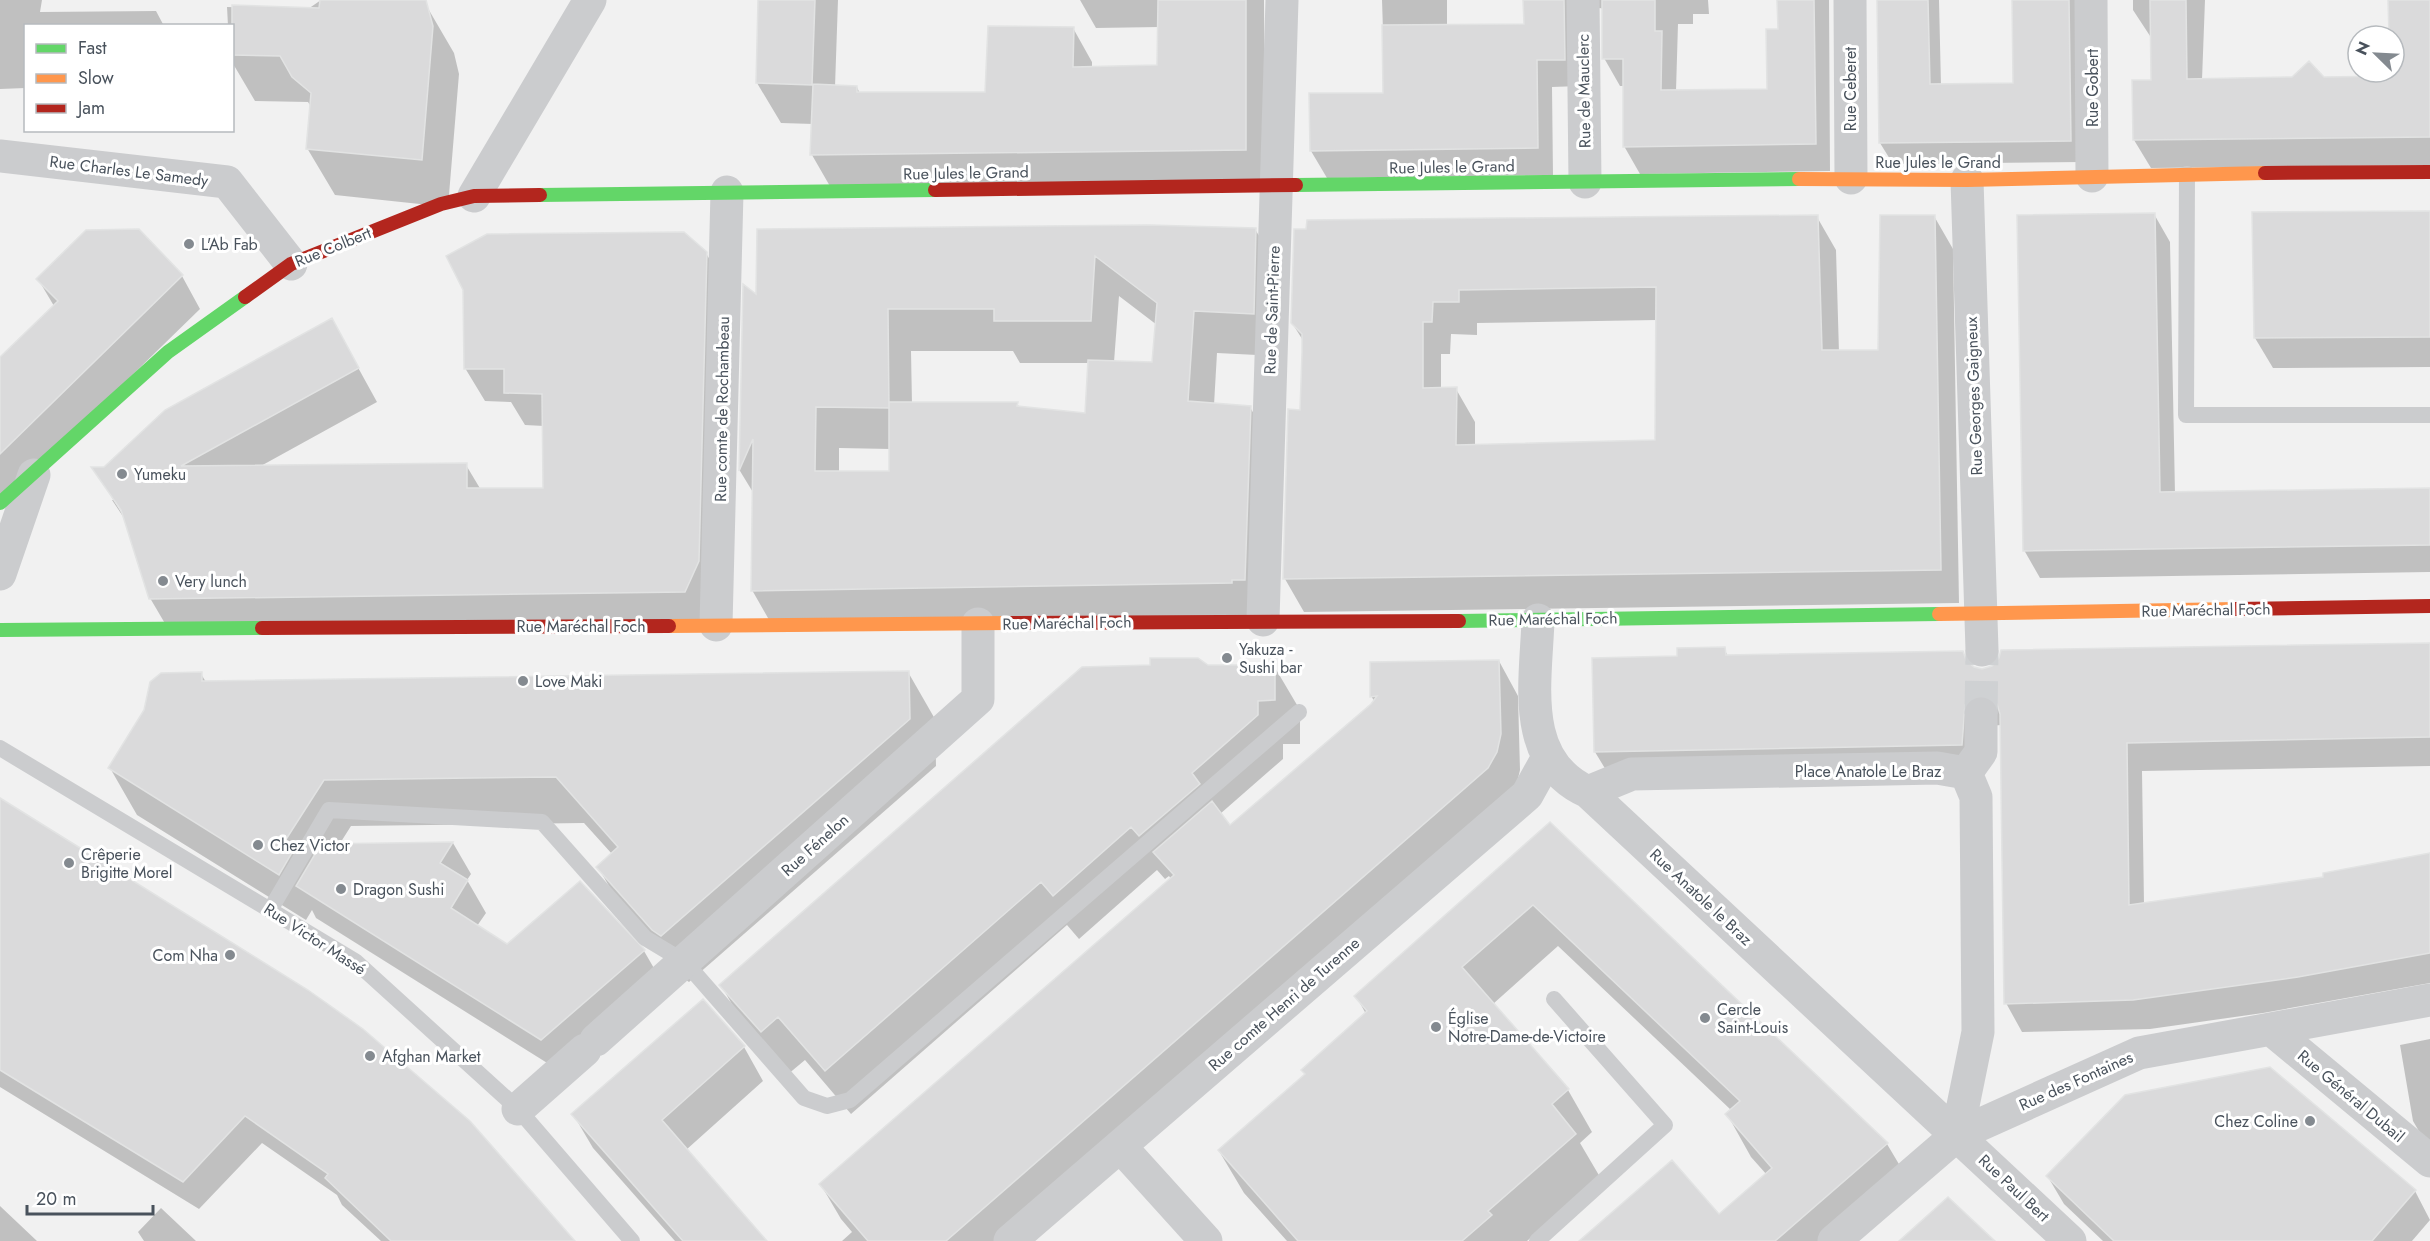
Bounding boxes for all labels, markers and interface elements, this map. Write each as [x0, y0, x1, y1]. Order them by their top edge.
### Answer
legend [24, 24, 234, 132]
north arrow [2346, 24, 2406, 84]
street label: Rue de Mauclerc [1572, 34, 1596, 148]
text: Fast [78, 35, 107, 61]
text: N [2350, 38, 2376, 59]
street label: Rue Ceberet [1839, 47, 1862, 131]
street label: Rue Gobert [2081, 49, 2104, 127]
text: Slow [78, 65, 115, 91]
text: Jam [76, 95, 105, 121]
street label: Rue Charles Le Samedy [48, 150, 211, 192]
street label: Rue Jules le Grand [1875, 151, 2001, 174]
street label: Rue Jules le Grand [1389, 154, 1515, 180]
street label: Rue Jules le Grand [903, 160, 1029, 186]
street label: Rue Colbert [291, 221, 375, 273]
place label: L'Ab Fab [201, 233, 258, 256]
marker: L'Ab Fab [182, 237, 196, 251]
street label: Rue de Saint-Pierre [1258, 245, 1286, 375]
street label: Rue comte de Rochambeau [709, 316, 735, 502]
street label: Rue Georges Gaigneux [1960, 316, 1988, 476]
place label: Yumeku [134, 463, 186, 486]
marker: Yumeku [115, 467, 129, 481]
place label: Very lunch [175, 570, 247, 593]
marker: Very lunch [156, 574, 170, 588]
street label: Rue Maréchal Foch [2141, 597, 2271, 623]
street label: Rue Maréchal Foch [1488, 606, 1618, 632]
street label: Rue Maréchal Foch [1002, 610, 1132, 636]
street label: Rue Maréchal Foch [516, 615, 646, 638]
place label: Yakuza - Sushi bar [1239, 638, 1303, 679]
marker: Yakuza - Sushi bar [1220, 651, 1234, 665]
place label: Love Maki [535, 670, 602, 693]
marker: Love Maki [516, 674, 530, 688]
street label: Place Anatole Le Braz [1795, 760, 1942, 783]
street label: Rue Fénelon [776, 808, 854, 882]
place label: Chez Victor [270, 834, 350, 857]
marker: Chez Victor [251, 838, 265, 852]
place label: Crêperie Brigitte Morel [81, 843, 172, 884]
street label: Rue Anatole le Braz [1645, 843, 1758, 951]
marker: Crêperie Brigitte Morel [62, 856, 76, 870]
place label: Dragon Sushi [353, 878, 444, 901]
marker: Dragon Sushi [334, 882, 348, 896]
street label: Rue Victor Massé [259, 897, 371, 981]
street label: Rue comte Henri de Turenne [1203, 932, 1365, 1076]
place label: Com Nha [153, 944, 218, 967]
marker: Com Nha [223, 948, 237, 962]
place label: Cercle Saint-Louis [1717, 998, 1788, 1039]
place label: Église Notre-Dame-de-Victoire [1448, 1007, 1606, 1048]
marker: Cercle Saint-Louis [1698, 1011, 1712, 1025]
marker: Église Notre-Dame-de-Victoire [1429, 1020, 1443, 1034]
street label: Rue Général Dubail [2293, 1044, 2409, 1148]
place label: Afghan Market [382, 1045, 481, 1068]
street label: Rue des Fontaines [2015, 1046, 2137, 1116]
marker: Afghan Market [363, 1049, 377, 1063]
place label: Chez Coline [2214, 1110, 2298, 1133]
marker: Chez Coline [2303, 1114, 2317, 1128]
street label: Rue Paul Bert [1973, 1149, 2055, 1227]
scale bar [27, 1178, 153, 1216]
text: 20 m [36, 1186, 76, 1212]

